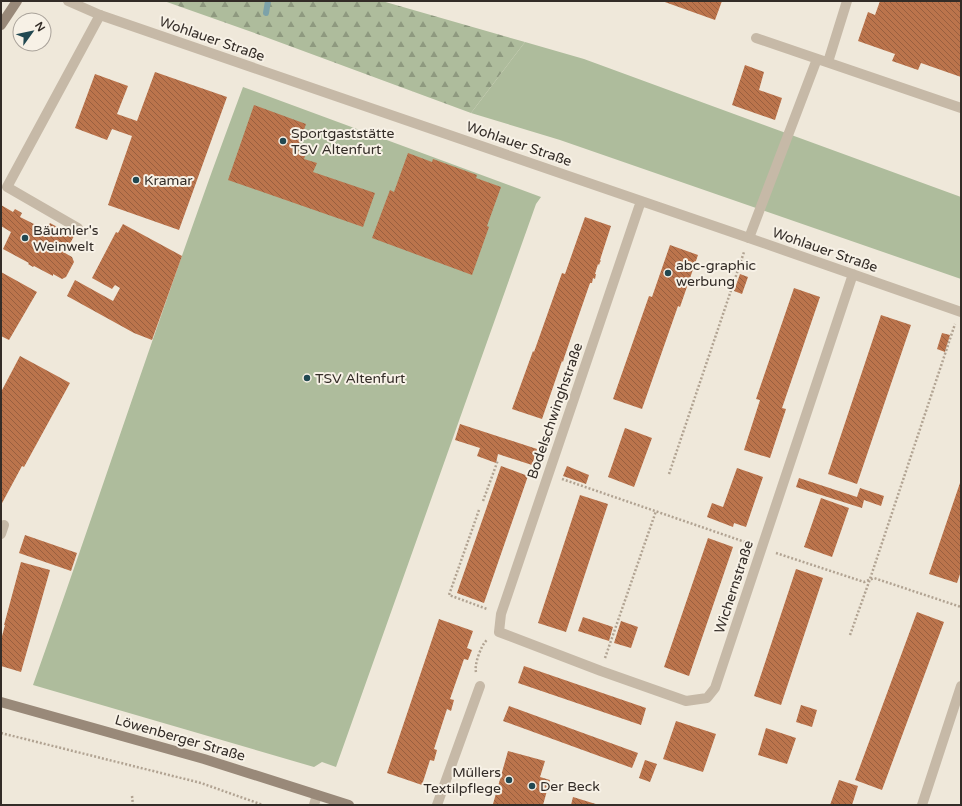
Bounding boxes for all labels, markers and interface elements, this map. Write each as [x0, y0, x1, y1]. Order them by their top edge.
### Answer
north arrow [12, 12, 52, 52]
street label: Wohlauer Straße [157, 13, 267, 65]
text: N [32, 20, 48, 34]
street label: Wohlauer Straße [464, 118, 574, 170]
place label: Sportgaststätte TSV Altenfurt [291, 125, 394, 158]
marker: Sportgaststätte TSV Altenfurt [278, 136, 288, 146]
place label: Kramar [144, 172, 193, 189]
marker: Kramar [131, 175, 141, 185]
place label: Bäumler's Weinwelt [33, 222, 99, 255]
street label: Wohlauer Straße [770, 224, 880, 276]
marker: Bäumler's Weinwelt [20, 233, 30, 243]
place label: abc-graphic werbung [676, 257, 756, 290]
marker: abc-graphic werbung [663, 268, 673, 278]
street label: Bodelschwinghstraße [524, 341, 586, 481]
place label: TSV Altenfurt [315, 370, 406, 387]
marker: TSV Altenfurt [302, 373, 312, 383]
street label: Wichernstraße [711, 538, 757, 636]
street label: Löwenberger Straße [113, 711, 247, 765]
place label: Müllers Textilpflege [423, 764, 501, 797]
marker: Müllers Textilpflege [504, 775, 514, 785]
place label: Der Beck [540, 778, 600, 795]
marker: Der Beck [527, 781, 537, 791]

